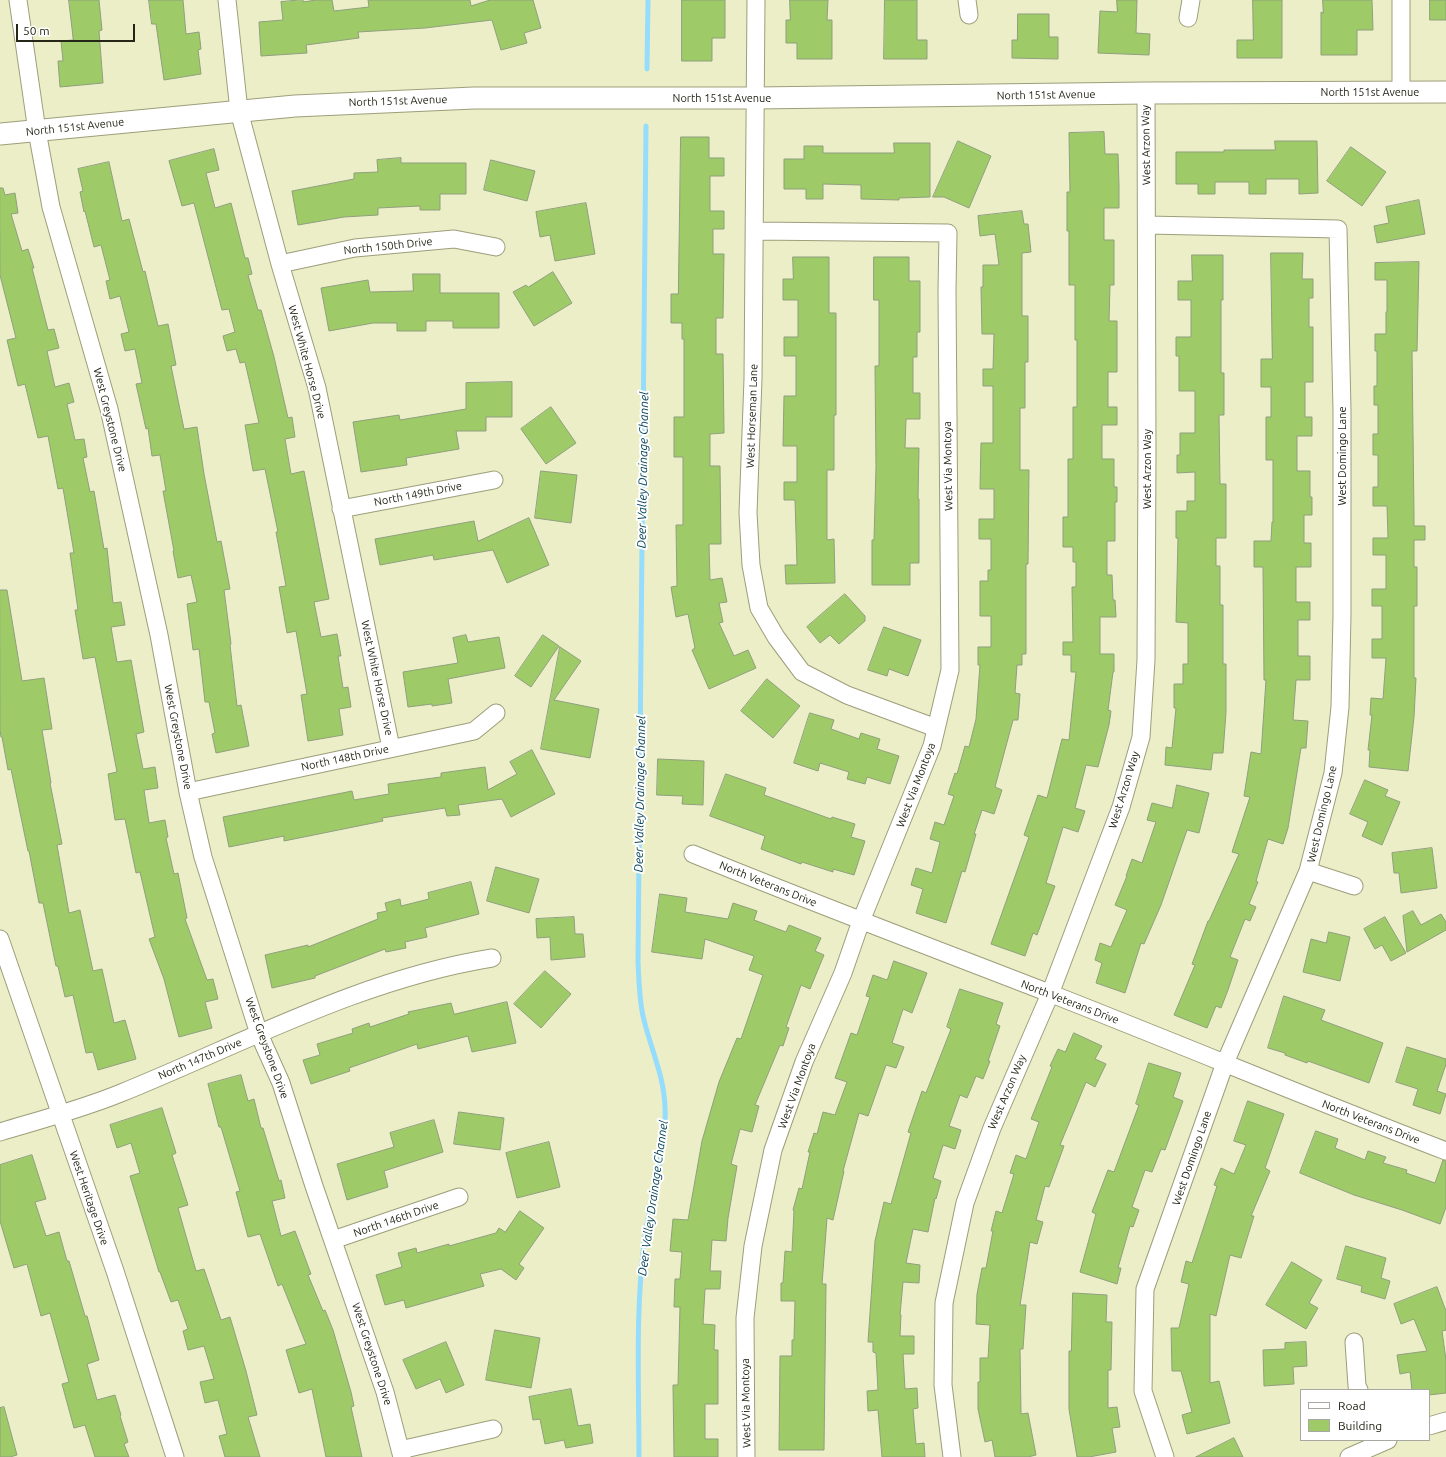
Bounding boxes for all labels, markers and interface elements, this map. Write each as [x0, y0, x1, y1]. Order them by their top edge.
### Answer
scale bar [18, 16, 137, 42]
text: 50 m [23, 24, 50, 37]
street label: North 151st Avenue [1321, 85, 1419, 99]
street label: North 151st Avenue [996, 88, 1096, 102]
street label: North 151st Avenue [673, 91, 771, 105]
street label: North 151st Avenue [348, 93, 448, 109]
street label: West Arzon Way [1139, 105, 1153, 185]
street label: North 151st Avenue [25, 115, 125, 139]
street label: North 150th Drive [343, 235, 433, 257]
street label: West White Horse Drive [285, 304, 329, 420]
street label: West Horseman Lane [744, 364, 760, 468]
street label: West Greystone Drive [91, 367, 129, 473]
water label: Deer Valley Drainage Channel [634, 391, 652, 549]
street label: West Domingo Lane [1335, 406, 1349, 506]
street label: West Via Montoya [941, 421, 955, 511]
street label: West Arzon Way [1140, 429, 1154, 509]
street label: North 149th Drive [373, 479, 463, 509]
street label: West White Horse Drive [358, 619, 396, 737]
street label: West Greystone Drive [161, 683, 195, 791]
water label: Deer Valley Drainage Channel [631, 715, 649, 873]
street label: West Via Montoya [894, 741, 938, 829]
street label: North 148th Drive [300, 742, 390, 774]
street label: West Arzon Way [1106, 750, 1142, 830]
street label: West Domingo Lane [1304, 764, 1340, 864]
street label: North Veterans Drive [717, 858, 819, 910]
street label: North Veterans Drive [1019, 977, 1121, 1027]
street label: West Greystone Drive [243, 996, 291, 1100]
street label: North 147th Drive [156, 1035, 244, 1083]
street label: West Via Montoya [775, 1042, 819, 1130]
street label: West Arzon Way [985, 1053, 1029, 1131]
street label: North Veterans Drive [1320, 1097, 1422, 1147]
street label: West Domingo Lane [1170, 1109, 1214, 1207]
water label: Deer Valley Drainage Channel [635, 1119, 671, 1277]
street label: West Heritage Drive [67, 1149, 111, 1247]
street label: North 146th Drive [352, 1198, 440, 1240]
street label: West Greystone Drive [349, 1301, 395, 1407]
street label: West Via Montoya [739, 1358, 753, 1448]
legend [1300, 1389, 1430, 1441]
text: Road [1338, 1399, 1366, 1412]
text: Building [1338, 1419, 1382, 1432]

